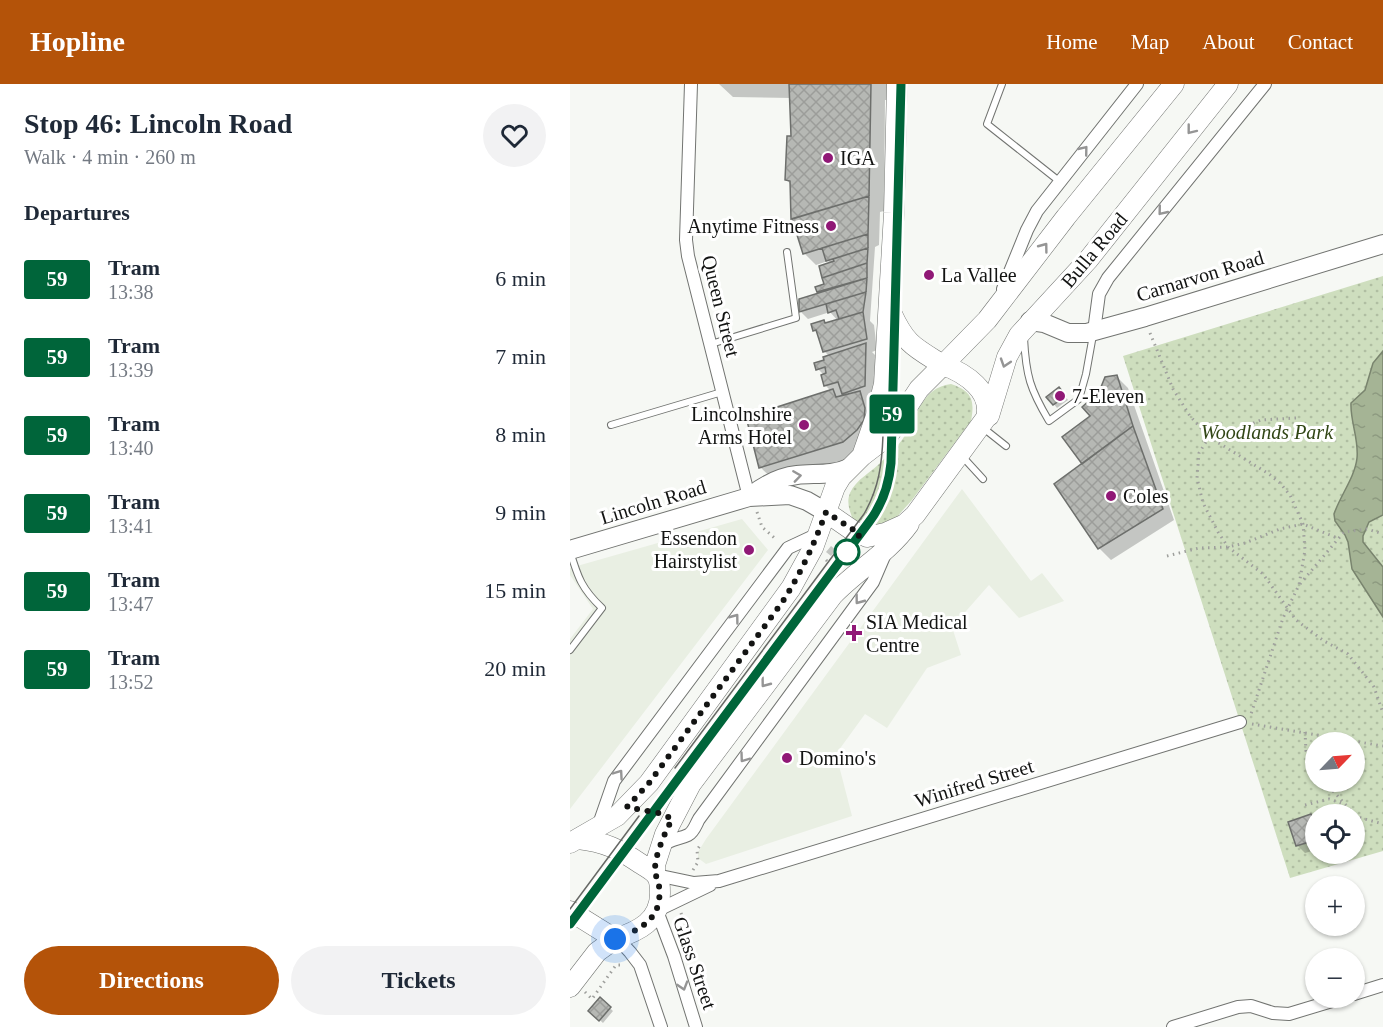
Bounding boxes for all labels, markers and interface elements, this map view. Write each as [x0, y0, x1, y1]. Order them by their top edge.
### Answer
text: Hopline [30, 26, 125, 57]
text: Home [1046, 30, 1098, 54]
text: Map [1131, 30, 1169, 54]
text: About [1202, 30, 1255, 54]
text: Contact [1288, 30, 1353, 54]
button: heart [483, 104, 546, 167]
text: Stop 46: Lincoln Road [24, 108, 292, 139]
one-way arrow [1188, 123, 1199, 134]
text: Walk · 4 min · 260 m [24, 146, 196, 168]
one-way arrow [1077, 146, 1088, 157]
place label: IGA [840, 147, 876, 169]
marker: IGA [821, 151, 835, 165]
text: Departures [24, 200, 130, 225]
one-way arrow [1159, 204, 1170, 215]
street label: Bulla Road [1056, 208, 1132, 292]
place label: Anytime Fitness [687, 215, 819, 238]
marker: Anytime Fitness [824, 219, 838, 233]
one-way arrow [1036, 242, 1047, 253]
street label: Carnarvon Road [1134, 246, 1266, 306]
street label: Queen Street [698, 253, 744, 359]
text: Tram [108, 255, 160, 280]
place label: La Vallee [941, 264, 1017, 286]
text: 6 min [495, 266, 546, 291]
text: 59 [47, 267, 68, 291]
marker: La Vallee [922, 268, 936, 282]
text: 13:38 [108, 281, 154, 303]
text: Tram [108, 333, 160, 358]
text: 7 min [495, 344, 546, 369]
text: 59 [47, 345, 68, 369]
one-way arrow [1000, 357, 1012, 368]
text: 13:39 [108, 359, 154, 381]
place label: 7-Eleven [1072, 385, 1144, 407]
marker: 7-Eleven [1053, 389, 1067, 403]
line badge: 59 [865, 394, 919, 434]
text: 59 [882, 402, 903, 426]
place label: Lincolnshire Arms Hotel [691, 403, 792, 448]
text: Tram [108, 411, 160, 436]
marker: Lincolnshire Arms Hotel [797, 418, 811, 432]
park label: Woodlands Park [1201, 421, 1334, 443]
text: 8 min [495, 422, 546, 447]
text: 59 [47, 423, 68, 447]
text: 13:40 [108, 437, 154, 459]
one-way arrow [792, 470, 801, 482]
street label: Lincoln Road [597, 475, 709, 529]
place label: Coles [1123, 485, 1169, 507]
text: Tram [108, 489, 160, 514]
marker: Coles [1104, 489, 1118, 503]
text: 9 min [495, 500, 546, 525]
text: 59 [47, 501, 68, 525]
text: 13:41 [108, 515, 154, 537]
place label: Essendon Hairstylist [654, 527, 737, 573]
unlabelled marker [834, 539, 860, 565]
marker: Essendon Hairstylist [742, 543, 756, 557]
text: Tram [108, 567, 160, 592]
text: 15 min [484, 578, 546, 603]
text: 59 [47, 579, 68, 603]
text: 13:47 [108, 593, 154, 615]
one-way arrow [855, 594, 866, 605]
place label: SIA Medical Centre [866, 611, 968, 656]
one-way arrow [728, 613, 739, 624]
marker: SIA Medical Centre [847, 626, 861, 640]
text: Tram [108, 645, 160, 670]
text: 20 min [484, 656, 546, 681]
text: 59 [47, 657, 68, 681]
text: 13:52 [108, 671, 154, 693]
one-way arrow [761, 677, 772, 688]
north arrow [1305, 732, 1365, 792]
map controls [1305, 732, 1365, 1008]
place label: Domino's [799, 747, 876, 769]
one-way arrow [740, 751, 751, 762]
marker: Domino's [780, 751, 794, 765]
street label: Winifred Street [912, 754, 1036, 812]
one-way arrow [612, 770, 623, 781]
button: locate [1305, 804, 1365, 864]
button: + [1305, 876, 1365, 936]
street label: Glass Street [669, 914, 721, 1012]
your location [600, 924, 630, 954]
button: Directions [24, 946, 279, 1015]
button: Tickets [291, 946, 546, 1015]
button: − [1305, 948, 1365, 1008]
one-way arrow [676, 980, 689, 991]

